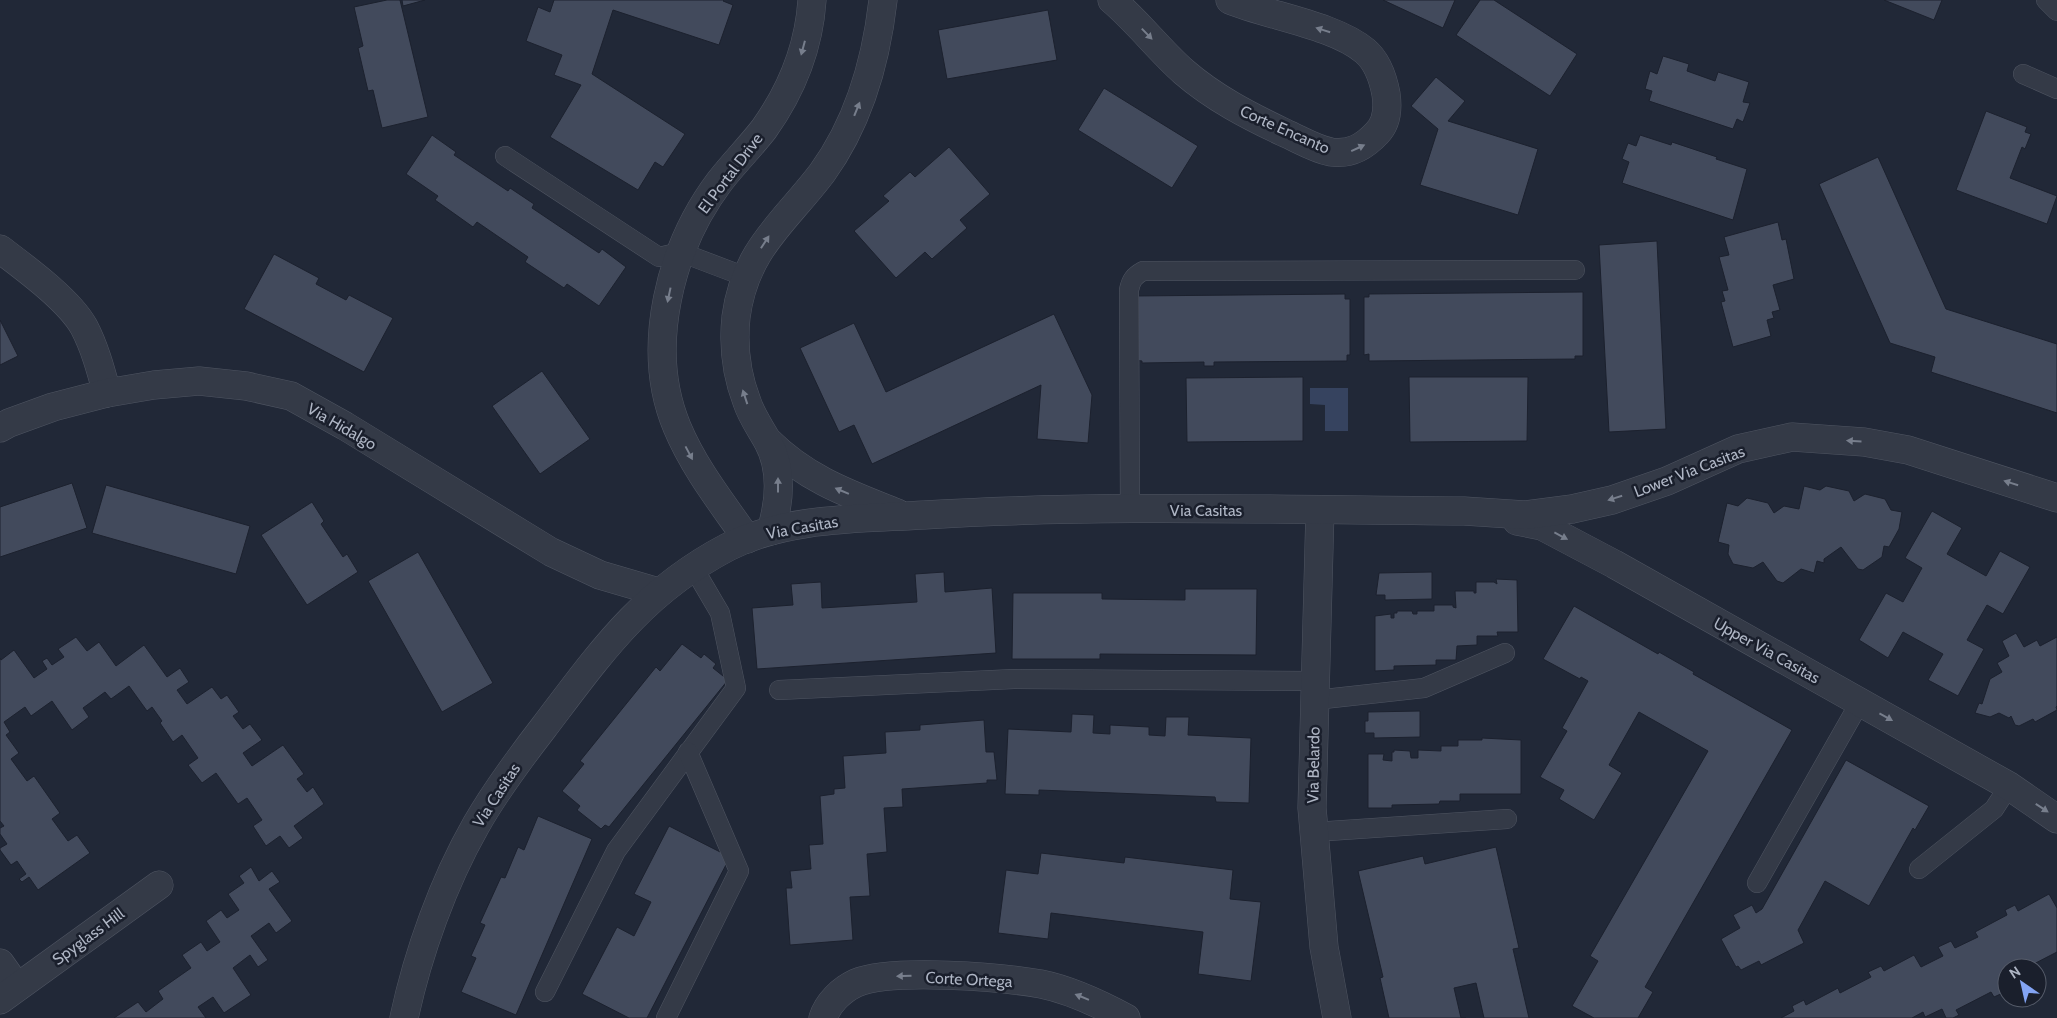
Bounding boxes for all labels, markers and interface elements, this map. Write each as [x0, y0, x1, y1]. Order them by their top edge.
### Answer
one-way arrow [1315, 26, 1330, 34]
one-way arrow [1141, 27, 1153, 39]
one-way arrow [799, 40, 807, 55]
one-way arrow [853, 101, 861, 116]
street label: Corte Encanto [1237, 101, 1333, 158]
street label: El Portal Drive [694, 129, 767, 217]
one-way arrow [1351, 143, 1366, 152]
one-way arrow [760, 235, 770, 248]
one-way arrow [664, 287, 672, 303]
one-way arrow [741, 389, 749, 404]
street label: Via Hidalgo [304, 399, 380, 454]
one-way arrow [1846, 436, 1862, 444]
street label: Lower Via Casitas [1631, 441, 1748, 501]
one-way arrow [685, 445, 693, 460]
one-way arrow [774, 477, 782, 493]
one-way arrow [2003, 479, 2018, 486]
one-way arrow [835, 486, 849, 494]
one-way arrow [1607, 495, 1622, 503]
street label: Via Casitas [1170, 501, 1243, 520]
street label: Via Casitas [765, 512, 840, 543]
one-way arrow [1554, 532, 1568, 540]
street label: Upper Via Casitas [1710, 613, 1823, 688]
one-way arrow [1879, 713, 1894, 721]
street label: Via Belardo [1303, 726, 1324, 804]
street label: Via Casitas [469, 759, 524, 831]
one-way arrow [2035, 803, 2048, 813]
street label: Spyglass Hill [49, 904, 128, 969]
north arrow [1997, 958, 2047, 1008]
text: N [2006, 962, 2024, 982]
street label: Corte Ortega [925, 968, 1013, 991]
one-way arrow [896, 973, 912, 981]
one-way arrow [1075, 993, 1089, 1001]

